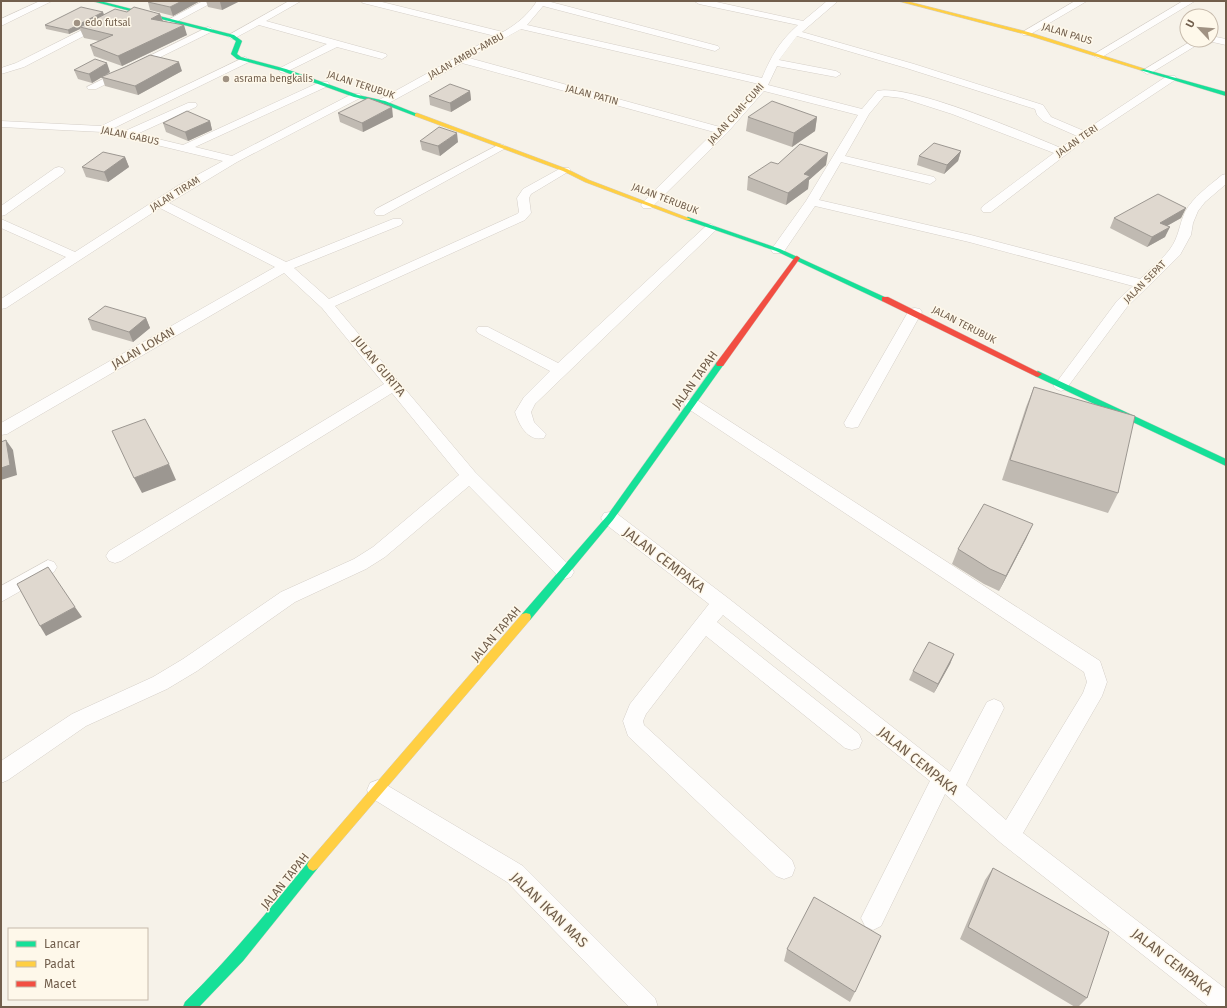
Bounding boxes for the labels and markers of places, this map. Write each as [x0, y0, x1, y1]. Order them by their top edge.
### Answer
place label: edo futsal [85, 17, 131, 29]
marker: edo futsal [72, 18, 82, 28]
place label: asrama bengkalis [234, 73, 313, 85]
marker: asrama bengkalis [221, 74, 231, 84]

